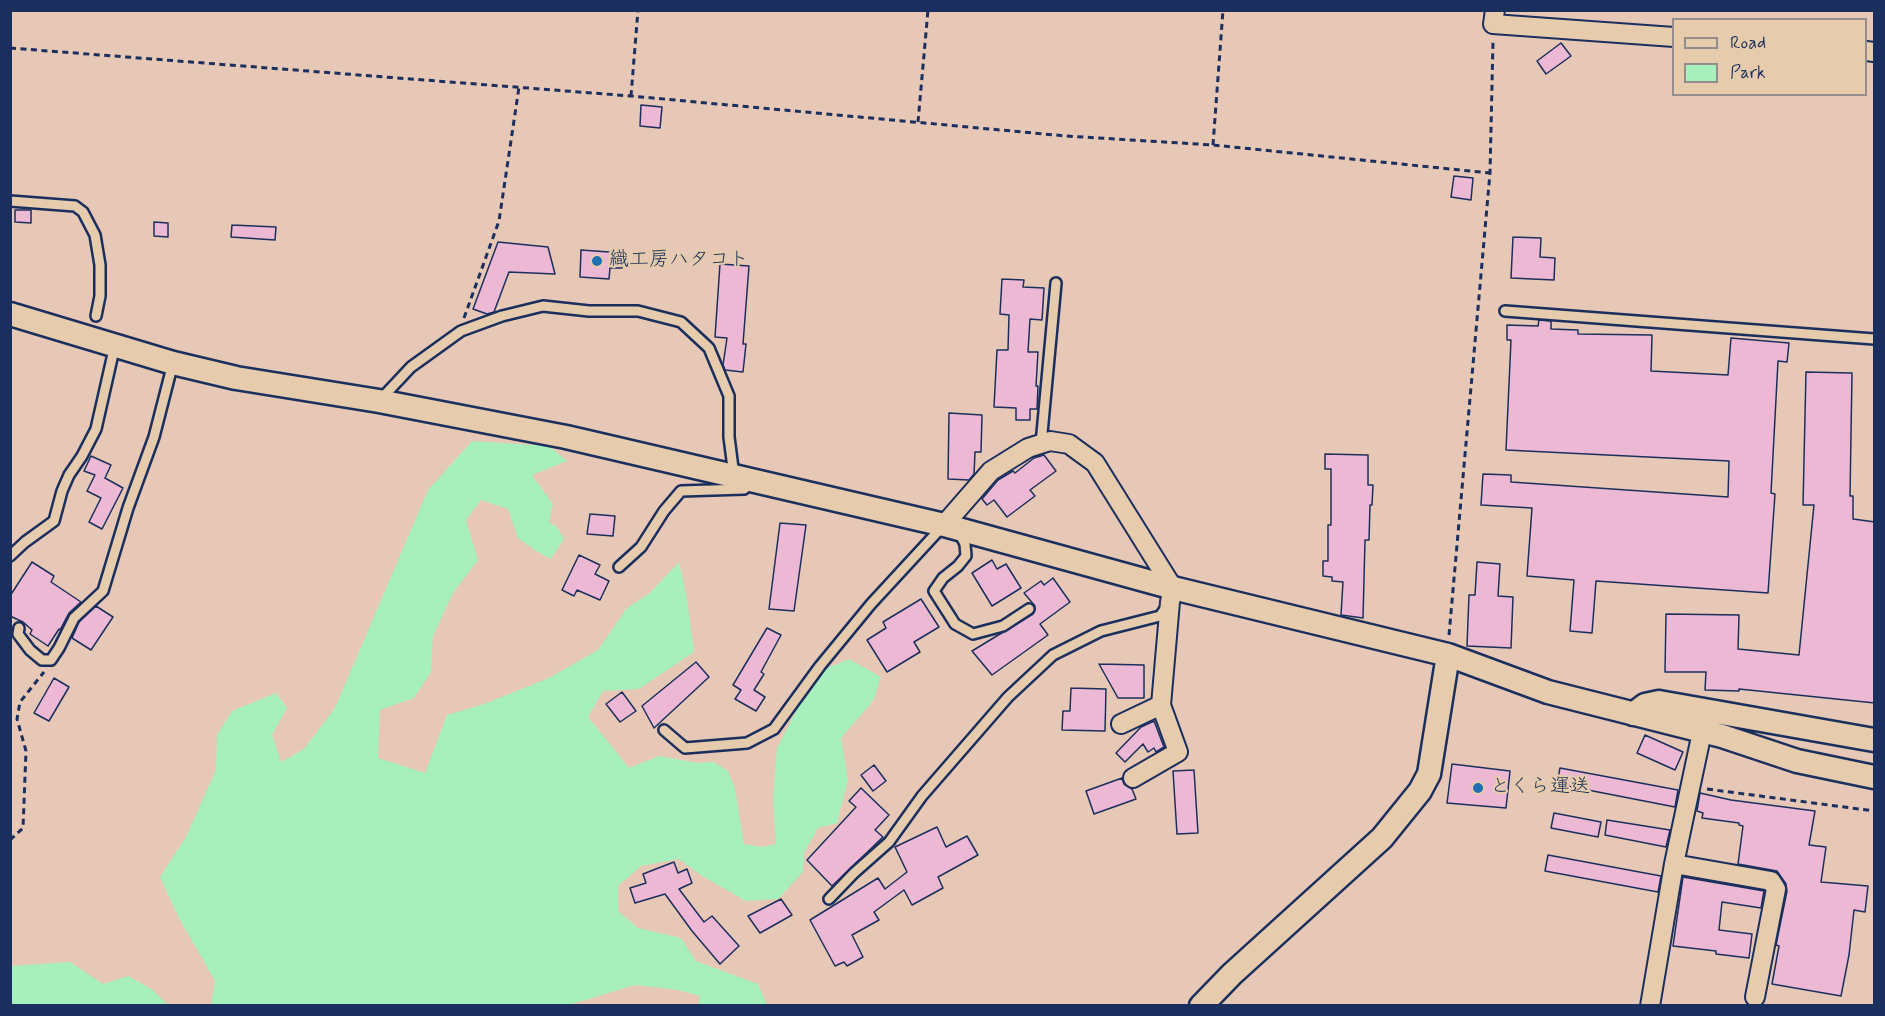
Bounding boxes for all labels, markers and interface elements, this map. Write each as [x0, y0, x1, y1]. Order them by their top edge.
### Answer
legend [1672, 18, 1867, 96]
text: Road [1730, 31, 1766, 55]
text: Park [1730, 61, 1766, 85]
place label: 織工房ハタコト [609, 249, 749, 273]
marker: 織工房ハタコト [590, 254, 604, 268]
place label: とくら運送 [1490, 776, 1590, 800]
marker: とくら運送 [1471, 781, 1485, 795]

